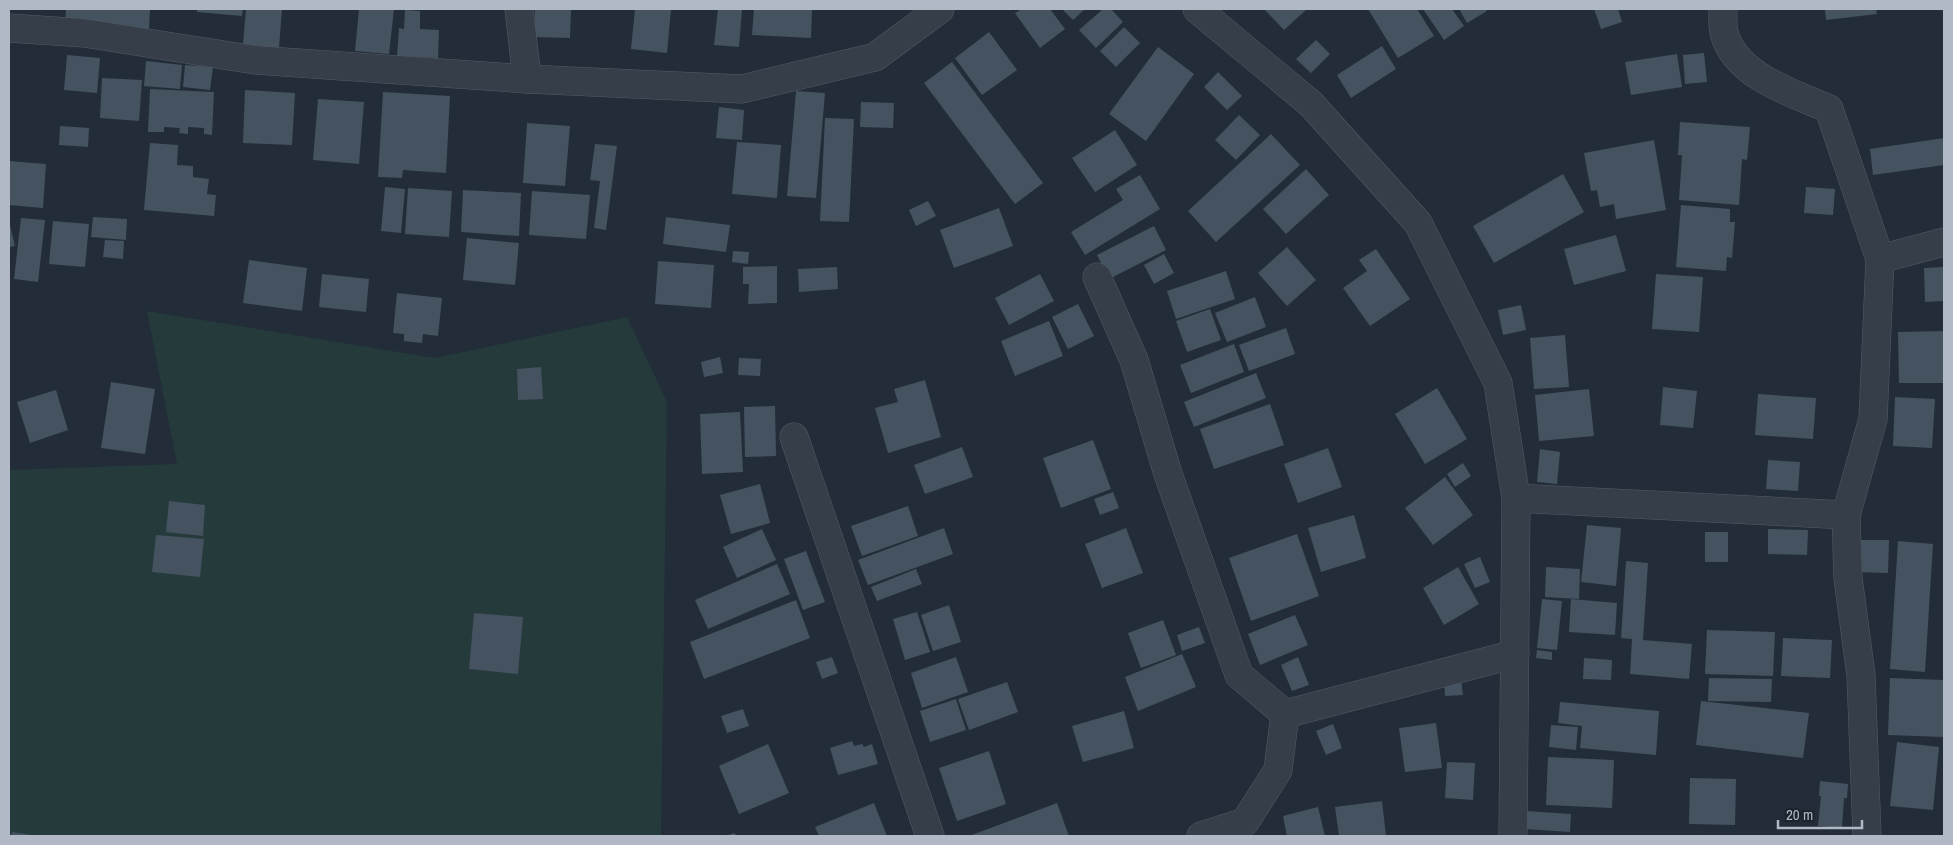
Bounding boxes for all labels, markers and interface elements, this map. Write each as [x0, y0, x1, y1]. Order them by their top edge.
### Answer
scale bar [1778, 798, 1862, 830]
text: 20 m [1786, 804, 1813, 825]

